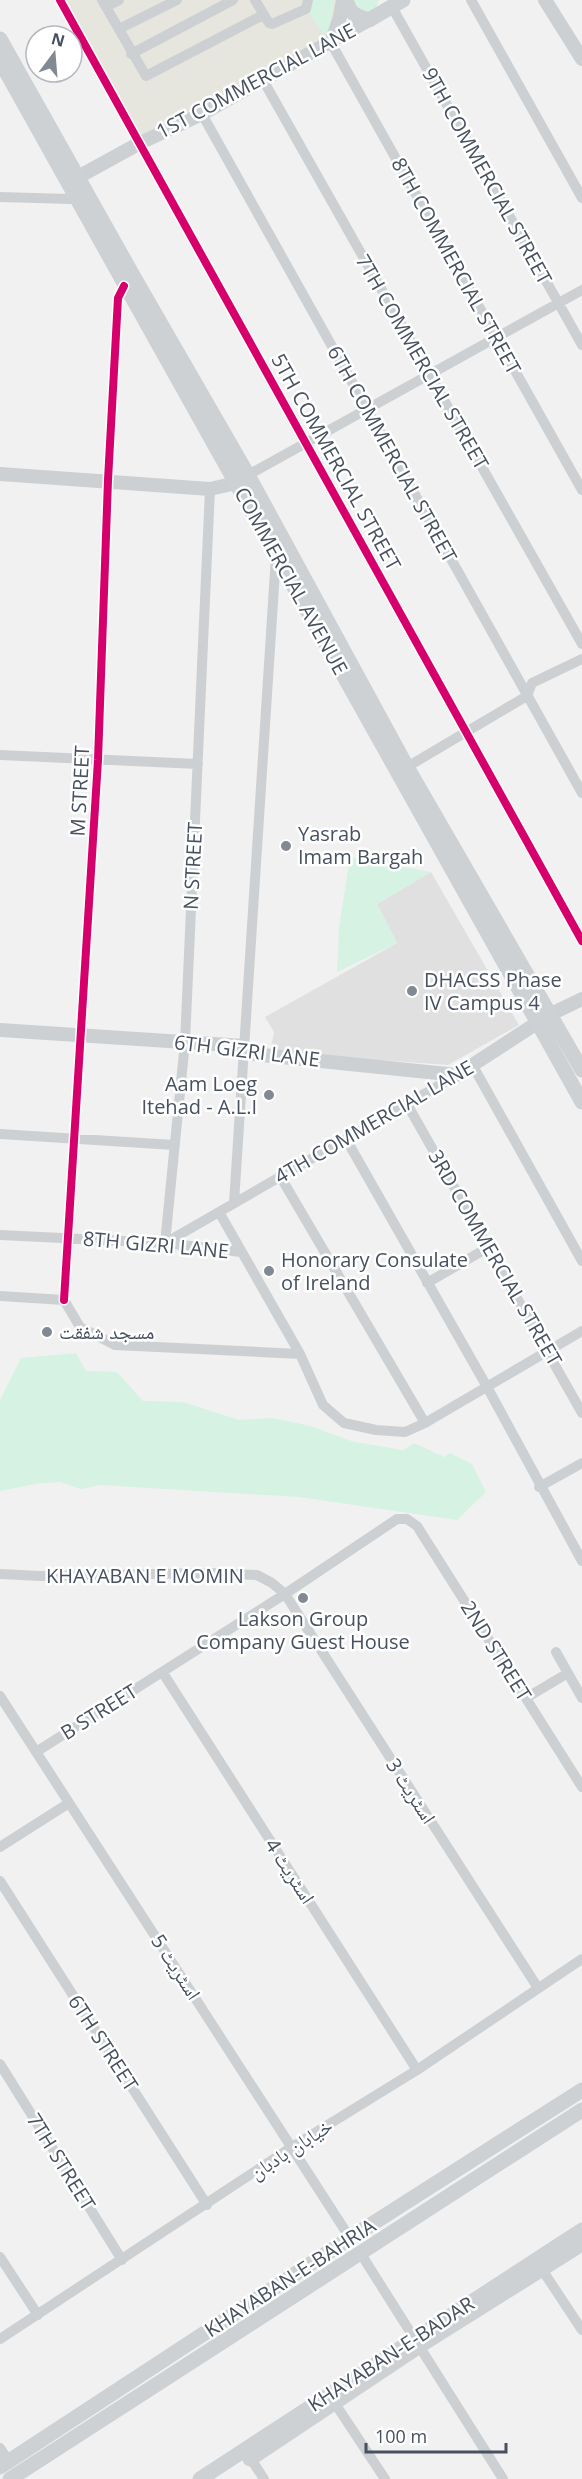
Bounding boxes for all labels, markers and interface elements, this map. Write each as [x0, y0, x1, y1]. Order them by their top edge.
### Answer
street label: 1ST COMMERCIAL LANE [151, 17, 360, 145]
north arrow [24, 24, 84, 84]
text: N [49, 27, 67, 52]
street label: 9TH COMMERCIAL STREET [416, 63, 558, 289]
street label: 8TH COMMERCIAL STREET [385, 153, 527, 379]
street label: 7TH COMMERCIAL STREET [350, 249, 495, 474]
street label: 6TH COMMERCIAL STREET [321, 341, 463, 567]
street label: 5TH COMMERCIAL STREET [265, 349, 407, 575]
street label: COMMERCIAL AVENUE [229, 482, 354, 679]
street label: M STREET [64, 745, 95, 837]
place label: Yasrab Imam Bargah [298, 820, 423, 870]
street label: N STREET [177, 821, 208, 911]
marker: Yasrab Imam Bargah [279, 839, 293, 853]
place label: DHACSS Phase IV Campus 4 [424, 966, 562, 1016]
marker: DHACSS Phase IV Campus 4 [405, 984, 419, 998]
street label: 6TH GIZRI LANE [173, 1028, 321, 1073]
street label: 4TH COMMERCIAL LANE [269, 1053, 478, 1190]
place label: Aam Loeg Itehad - A.L.I [141, 1070, 257, 1120]
marker: Aam Loeg Itehad - A.L.I [262, 1088, 276, 1102]
street label: 3RD COMMERCIAL STREET [422, 1145, 568, 1371]
street label: 8TH GIZRI LANE [82, 1225, 230, 1264]
place label: Honorary Consulate of Ireland [281, 1246, 468, 1296]
marker: Honorary Consulate of Ireland [262, 1264, 276, 1278]
place label: مسجد شفقت [59, 1318, 154, 1345]
marker: مسجد شفقت [40, 1325, 54, 1339]
street label: KHAYABAN E MOMIN [46, 1562, 244, 1589]
marker: Lakson Group Company Guest House [296, 1591, 310, 1605]
street label: 2ND STREET [455, 1595, 538, 1706]
place label: Lakson Group Company Guest House [196, 1605, 410, 1655]
street label: B STREET [55, 1677, 142, 1746]
street label: اسٹریٹ 3 [380, 1753, 443, 1829]
street label: اسٹریٹ 4 [259, 1833, 322, 1909]
street label: اسٹریٹ 5 [145, 1929, 208, 2005]
street label: 6TH STREET [62, 1989, 145, 2096]
street label: 7TH STREET [21, 2108, 102, 2216]
street label: خیابان بادبان [244, 2112, 338, 2185]
street label: KHAYABAN-E-BAHRIA [199, 2212, 381, 2343]
street label: KHAYABAN-E-BADAR [302, 2289, 480, 2418]
scale bar [366, 2416, 506, 2454]
text: 100 m [375, 2424, 427, 2448]

